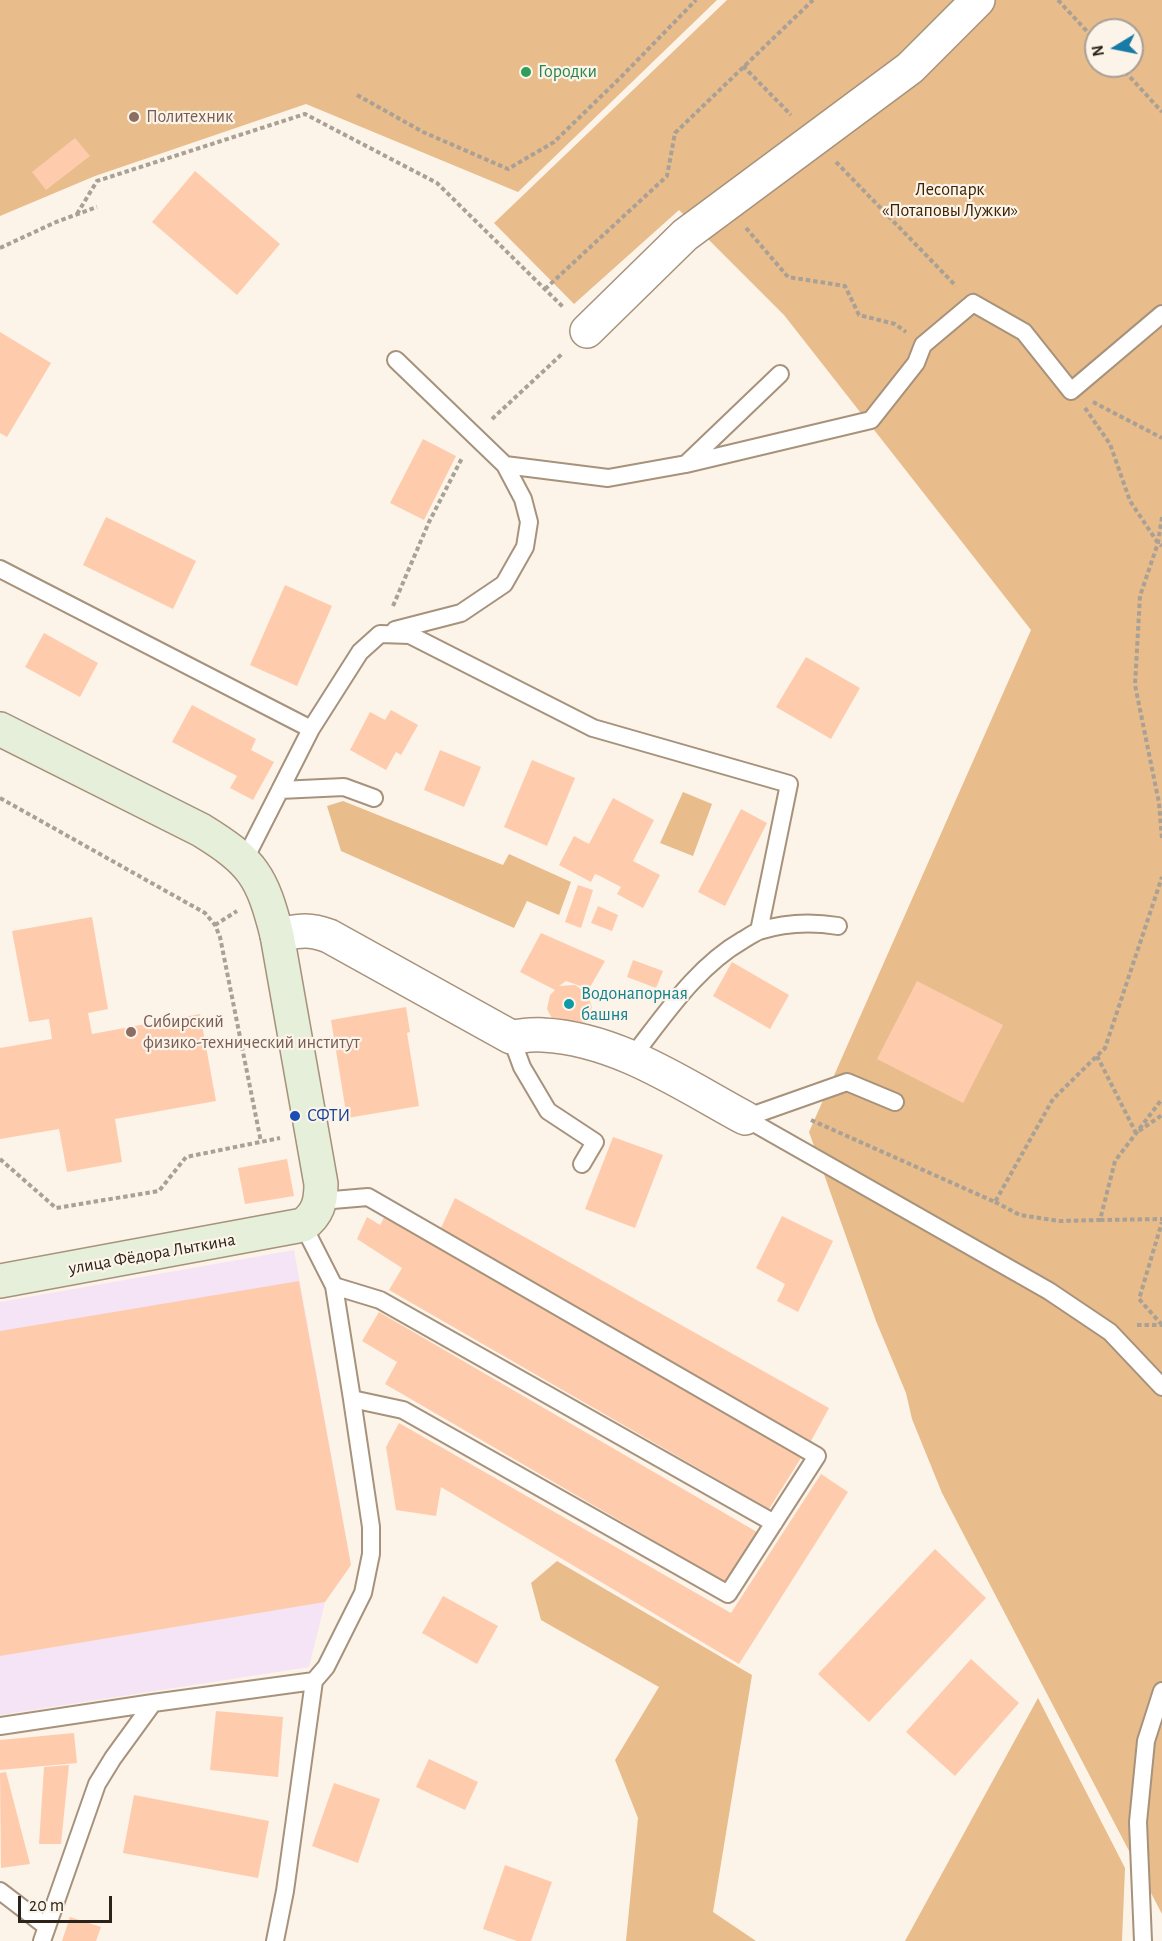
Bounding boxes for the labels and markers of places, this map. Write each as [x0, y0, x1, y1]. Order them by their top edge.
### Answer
place label: Городки [538, 61, 597, 83]
marker: Городки [519, 65, 533, 79]
place label: Политехник [146, 106, 233, 128]
marker: Политехник [127, 110, 141, 124]
place label: Водонапорная башня [581, 983, 688, 1026]
marker: Водонапорная башня [562, 997, 576, 1011]
place label: Сибирский физико-технический институт [143, 1011, 360, 1054]
marker: Сибирский физико-технический институт [124, 1025, 138, 1039]
place label: СФТИ [307, 1105, 350, 1127]
marker: СФТИ [288, 1109, 302, 1123]

